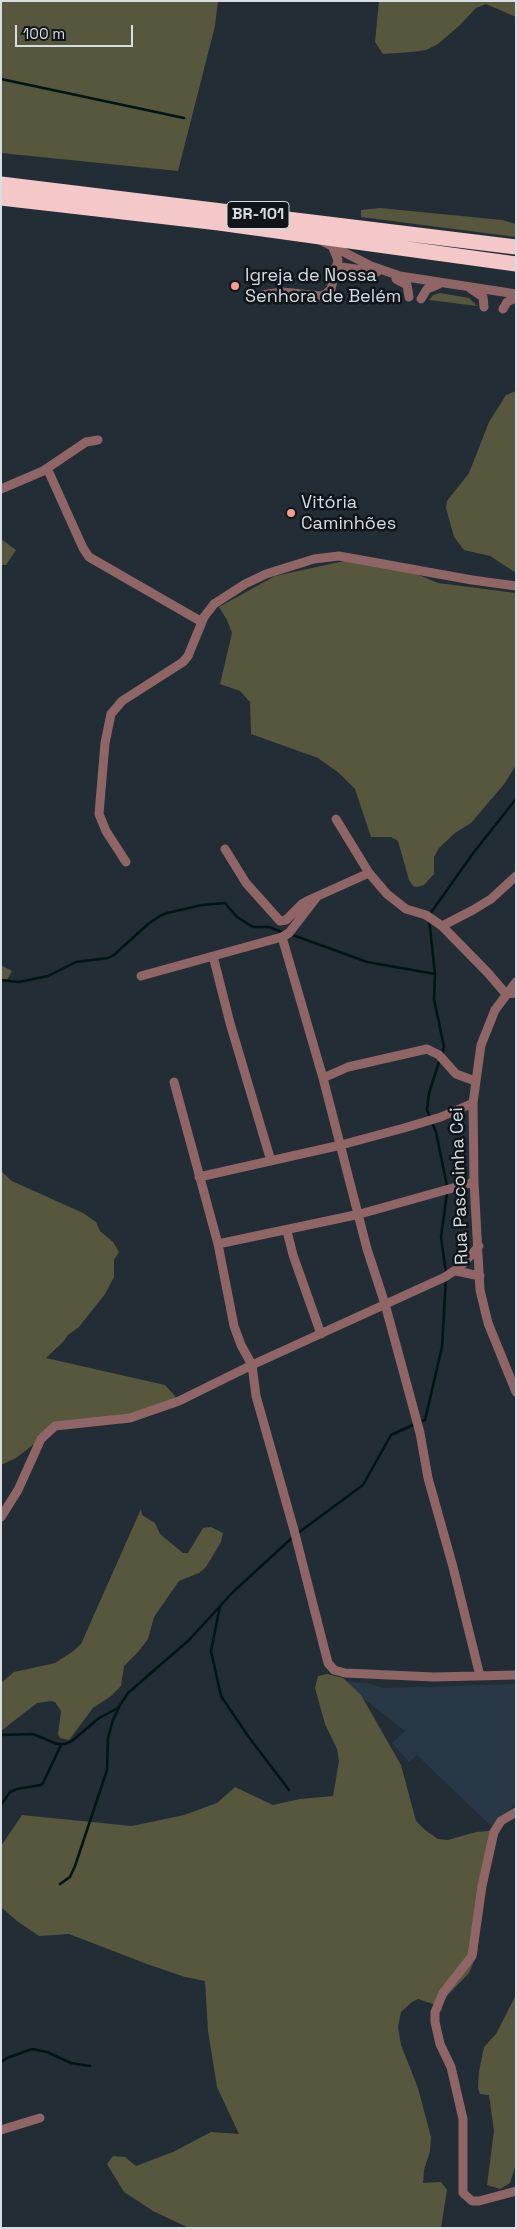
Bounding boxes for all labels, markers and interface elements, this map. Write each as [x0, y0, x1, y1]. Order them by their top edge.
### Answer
scale bar [18, 15, 135, 47]
text: 100 m [23, 24, 65, 43]
road number: BR-101 [227, 202, 289, 228]
place label: Igreja de Nossa Senhora de Belém [245, 265, 401, 308]
marker: Igreja de Nossa Senhora de Belém [229, 280, 241, 292]
place label: Vitória Caminhões [301, 492, 396, 534]
marker: Vitória Caminhões [285, 507, 297, 519]
street label: Rua Pascoinha Cei [446, 1107, 474, 1265]

